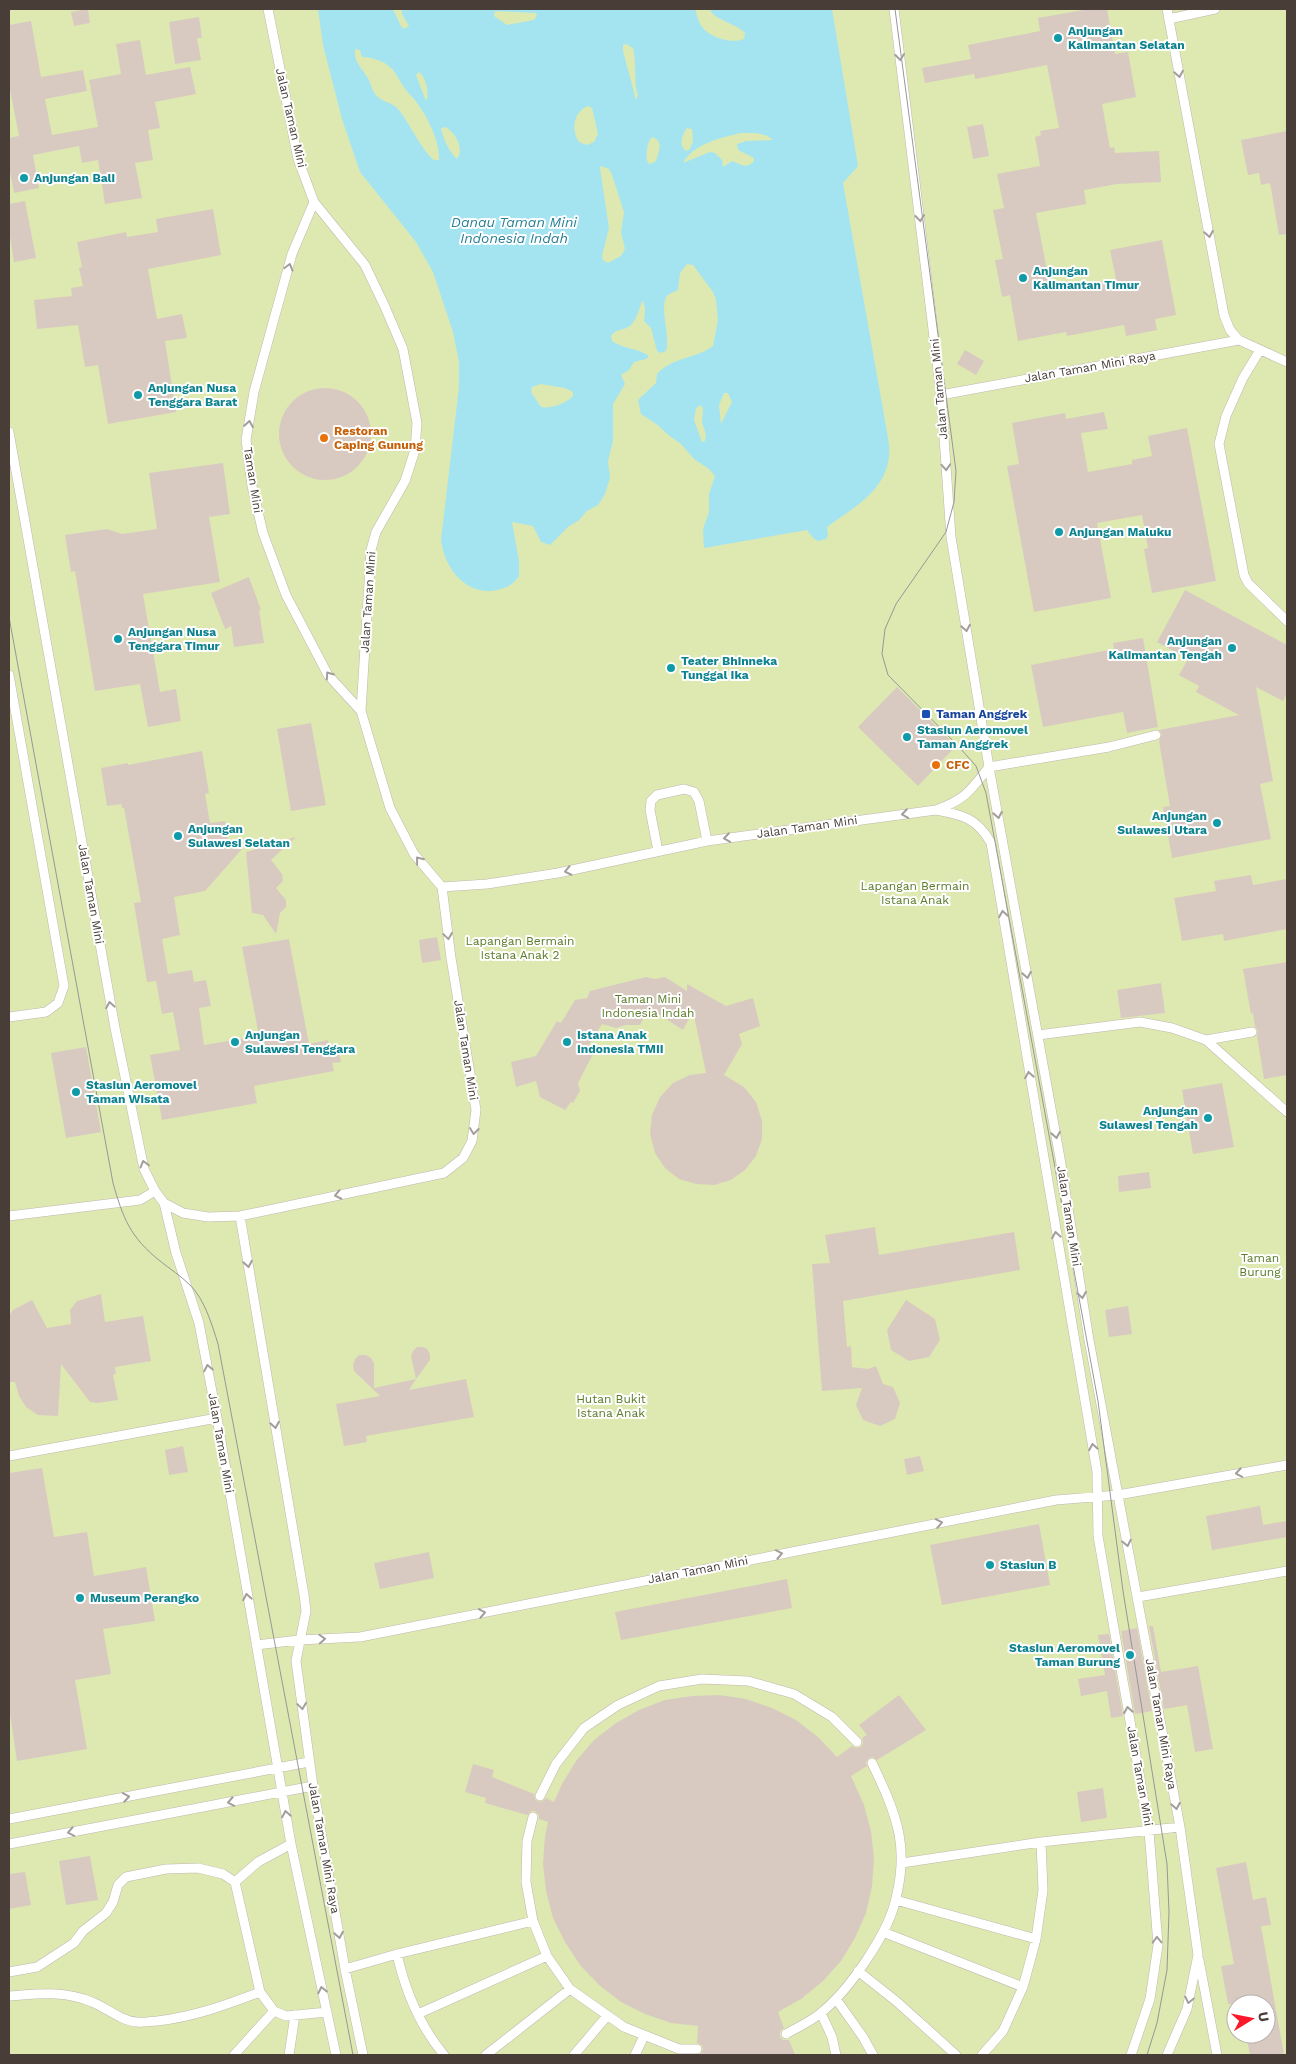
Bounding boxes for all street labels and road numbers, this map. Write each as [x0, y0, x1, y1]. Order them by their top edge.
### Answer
street label: Jalan Taman Mini [273, 67, 309, 169]
street label: Jalan Taman Mini [928, 338, 950, 440]
street label: Jalan Taman Mini Raya [1023, 349, 1157, 385]
street label: Taman Mini [241, 446, 265, 514]
street label: Jalan Taman Mini [357, 551, 379, 653]
street label: Jalan Taman Mini [756, 813, 858, 841]
street label: Jalan Taman Mini [75, 843, 107, 945]
street label: Jalan Taman Mini [451, 999, 481, 1101]
street label: Jalan Taman Mini [1054, 1165, 1084, 1267]
street label: Jalan Taman Mini [205, 1392, 237, 1494]
street label: Jalan Taman Mini [647, 1553, 749, 1587]
street label: Jalan Taman Mini Raya [1143, 1657, 1179, 1791]
street label: Jalan Taman Mini [1124, 1725, 1156, 1827]
street label: Jalan Taman Mini Raya [306, 1781, 342, 1915]

